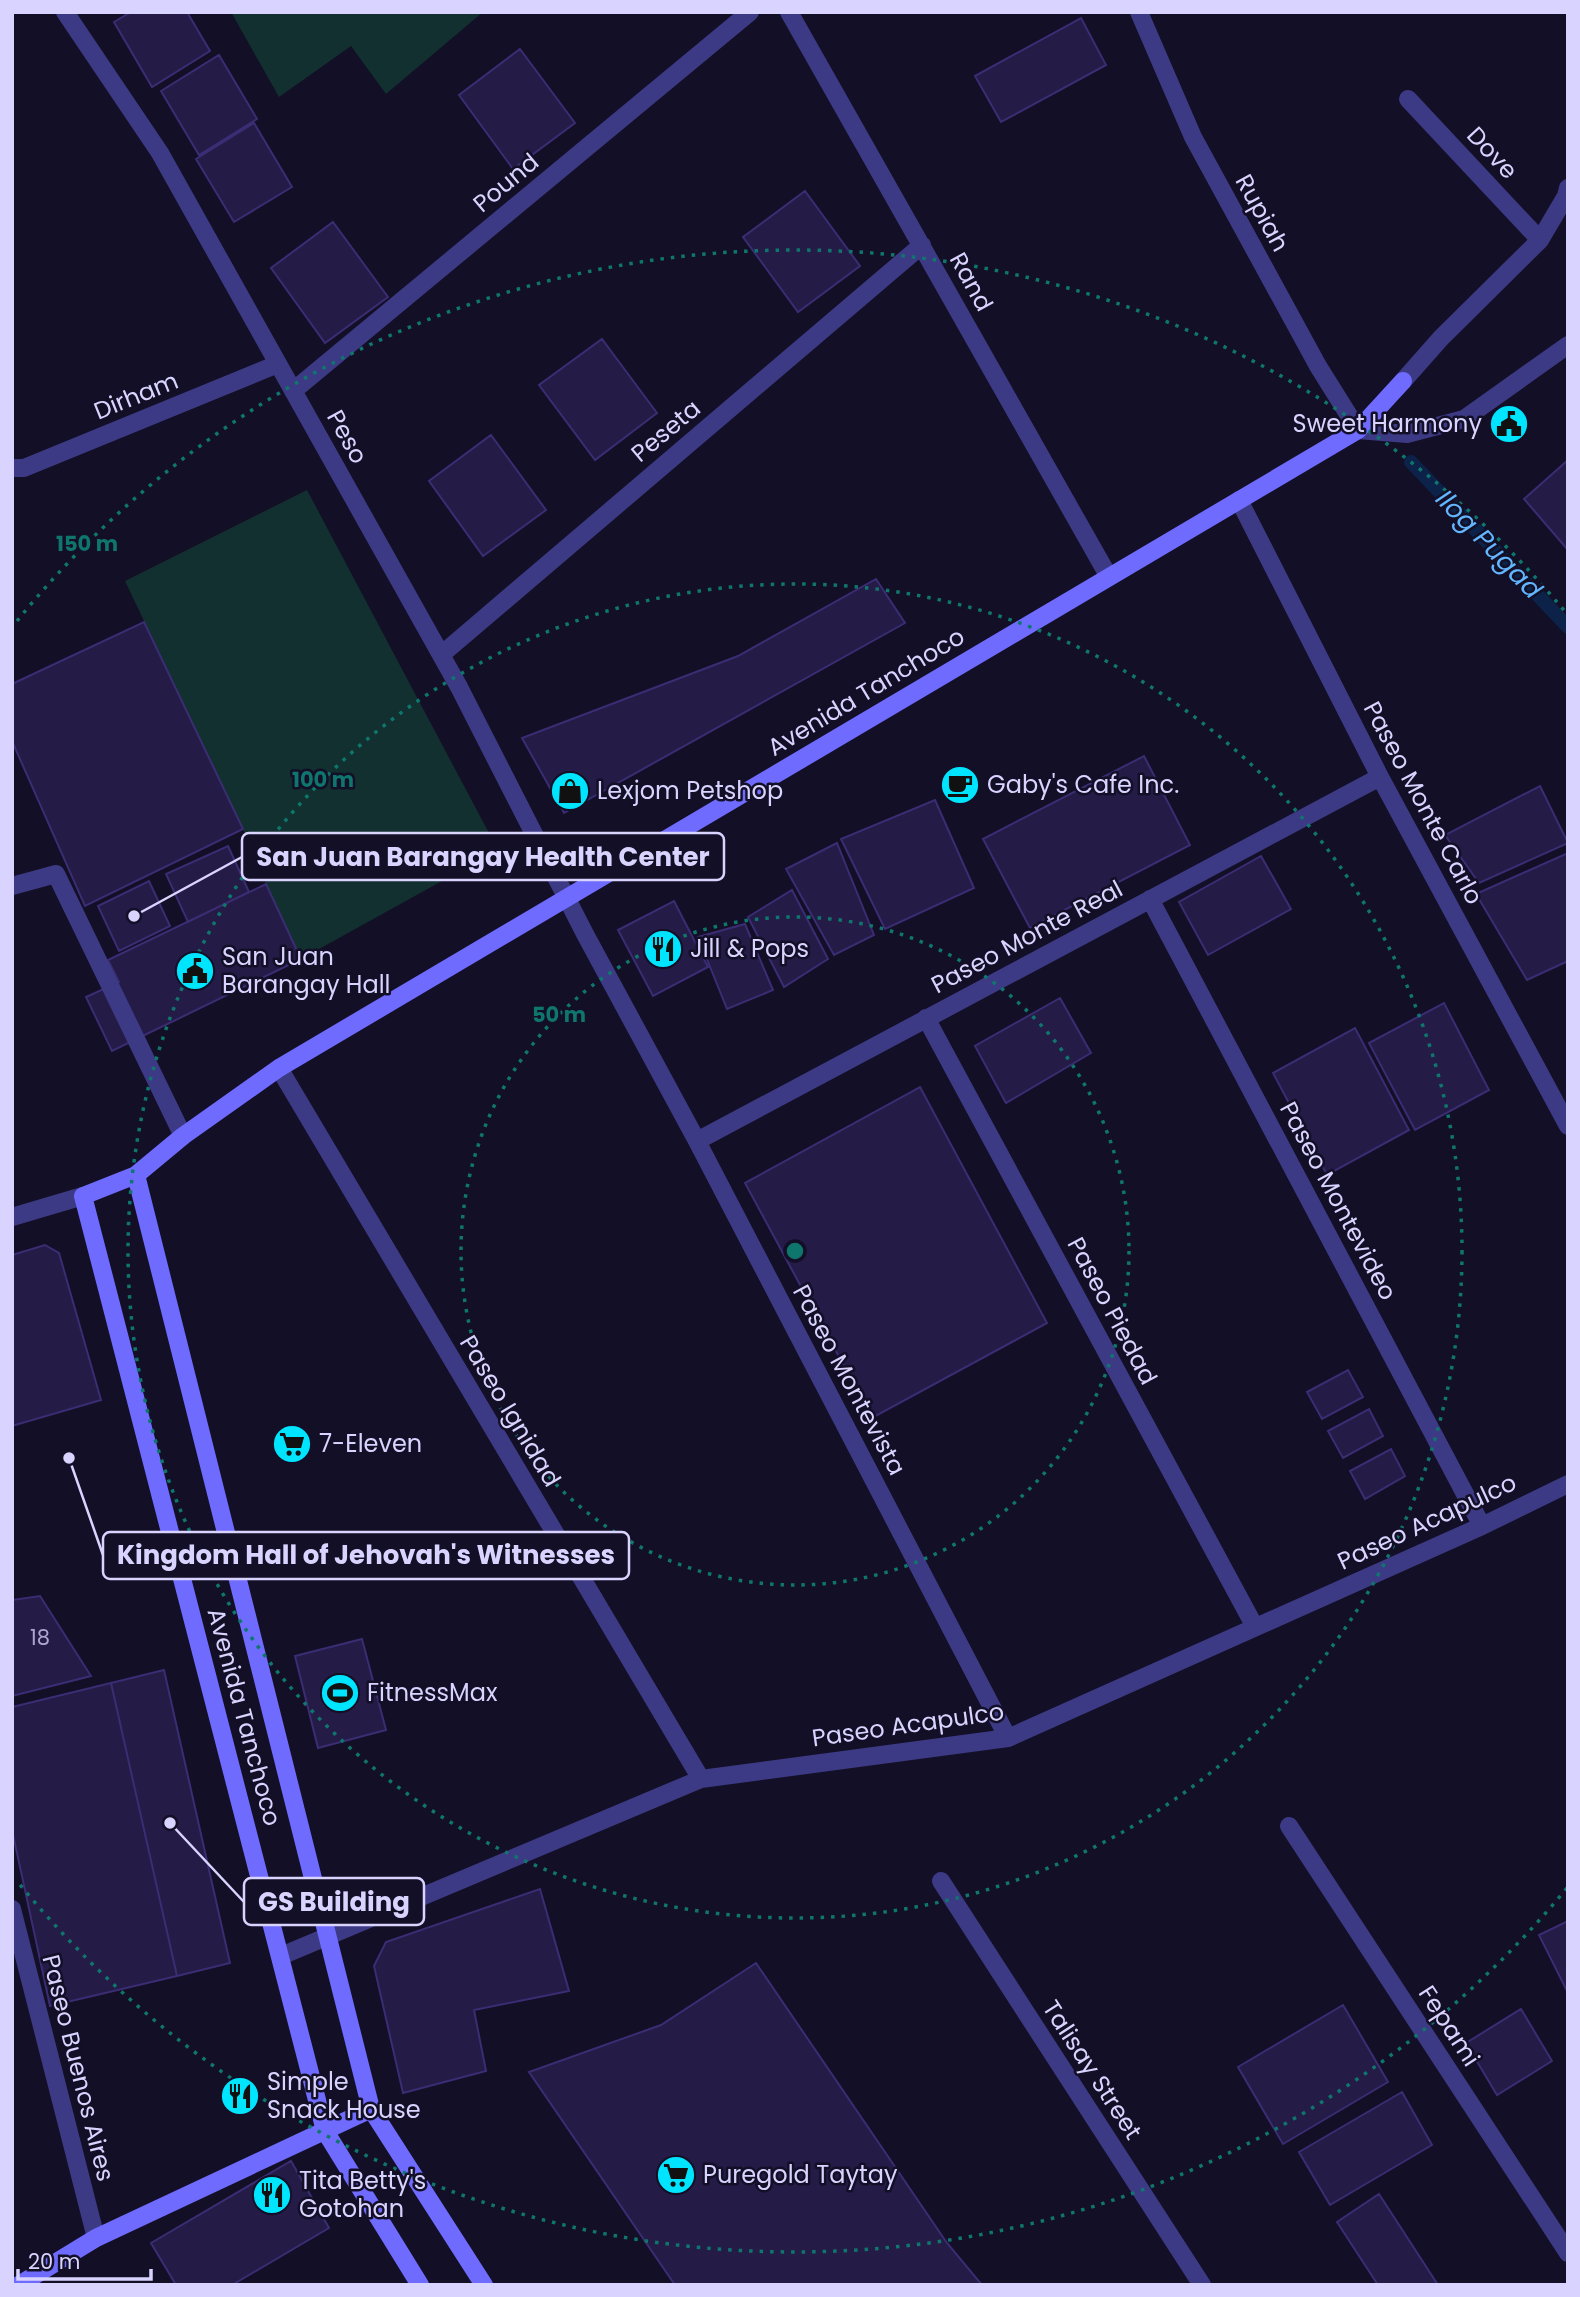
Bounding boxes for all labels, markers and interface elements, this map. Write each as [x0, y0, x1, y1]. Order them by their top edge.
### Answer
street label: Dove [1460, 119, 1525, 186]
street label: Pound [466, 145, 545, 220]
street label: Rupiah [1228, 168, 1297, 257]
street label: Rand [942, 246, 1001, 317]
street label: Dirham [89, 364, 183, 427]
street label: Peseta [624, 392, 707, 469]
public building icon: Sweet Harmony [1488, 403, 1530, 445]
street label: Peso [319, 404, 376, 470]
place label: Sweet Harmony [1293, 407, 1482, 440]
water label: Ilog Pugad [1428, 481, 1551, 607]
text: 150 m [56, 529, 118, 558]
street label: Avenida Tanchoco [761, 620, 970, 764]
street label: Paseo Monte Carlo [1356, 695, 1491, 910]
cafe icon: Gaby's Cafe Inc. [939, 764, 981, 806]
text: 100 m [292, 765, 354, 794]
place label: Gaby's Cafe Inc. [987, 768, 1179, 801]
shop icon: Lexjom Petshop [549, 770, 591, 812]
place label: Lexjom Petshop [597, 774, 783, 807]
callout: San Juan Barangay Health Center [242, 833, 724, 880]
text: San Juan Barangay Health Center [256, 839, 710, 875]
street label: Paseo Monte Real [925, 872, 1128, 1001]
restaurant icon: Jill & Pops [642, 928, 684, 970]
place label: Jill & Pops [690, 932, 809, 965]
place label: San Juan Barangay Hall [222, 940, 390, 1001]
public building icon: San Juan Barangay Hall [174, 950, 216, 992]
text: 50 m [532, 1000, 586, 1029]
street label: Paseo Montevideo [1272, 1096, 1405, 1306]
street label: Paseo Piedad [1060, 1231, 1165, 1390]
centre of rings [783, 1239, 807, 1263]
street label: Paseo Montevista [785, 1279, 914, 1481]
street label: Paseo Ignidad [452, 1329, 569, 1493]
supermarket icon: 7-Eleven [271, 1423, 313, 1465]
place label: 7-Eleven [319, 1427, 422, 1460]
street label: Paseo Acapulco [1332, 1466, 1522, 1577]
callout: Kingdom Hall of Jehovah's Witnesses [103, 1532, 629, 1579]
text: Kingdom Hall of Jehovah's Witnesses [117, 1537, 615, 1573]
street label: Avenida Tanchoco [200, 1604, 289, 1830]
house number: 18 [30, 1623, 50, 1652]
sports icon: FitnessMax [319, 1672, 361, 1714]
place label: FitnessMax [367, 1676, 498, 1709]
street label: Paseo Acapulco [810, 1695, 1006, 1754]
callout: GS Building [244, 1878, 424, 1925]
text: GS Building [258, 1884, 410, 1920]
street label: Paseo Buenos Aires [34, 1951, 123, 2185]
street label: Fepami [1411, 1979, 1488, 2072]
street label: Talisay Street [1035, 1994, 1150, 2146]
place label: Simple Snack House [267, 2065, 421, 2126]
restaurant icon: Simple Snack House [219, 2075, 261, 2117]
supermarket icon: Puregold Taytay [655, 2154, 697, 2196]
place label: Puregold Taytay [703, 2158, 898, 2191]
place label: Tita Betty's Gotohan [299, 2164, 426, 2225]
restaurant icon: Tita Betty's Gotohan [251, 2174, 293, 2216]
scale bar [18, 2238, 150, 2282]
text: 20 m [28, 2247, 81, 2276]

